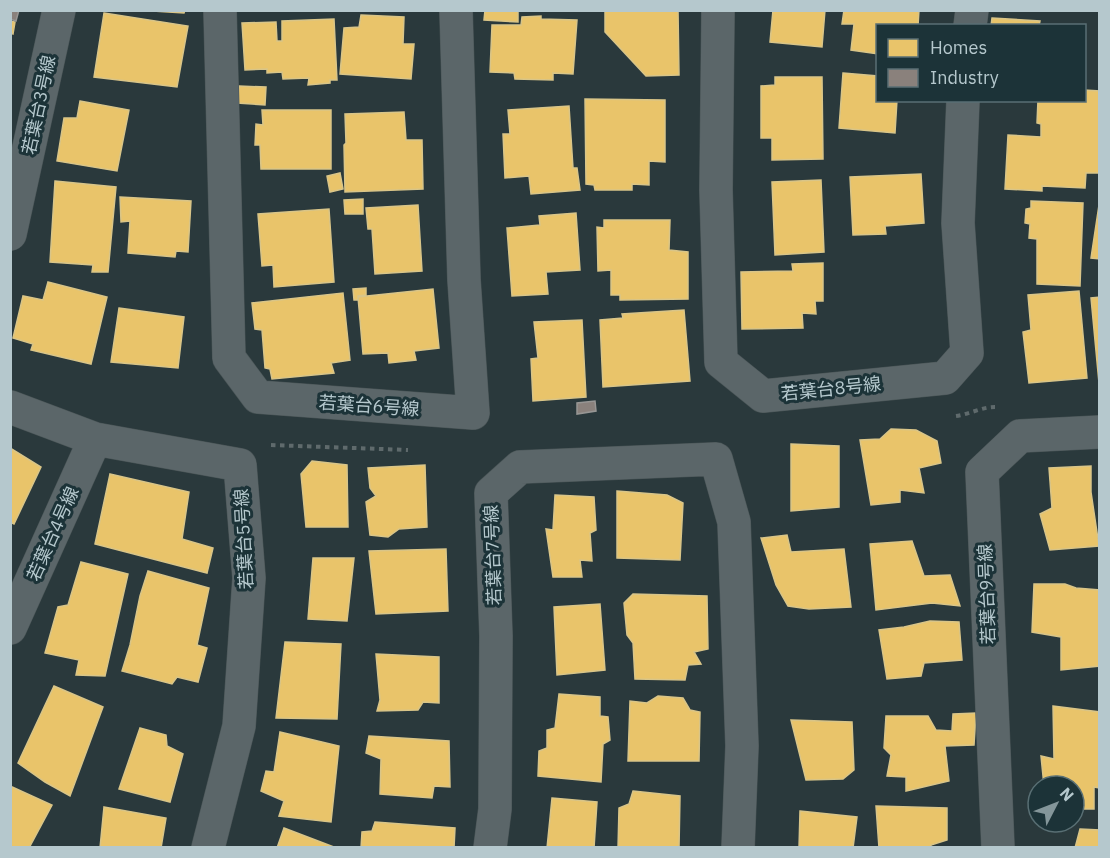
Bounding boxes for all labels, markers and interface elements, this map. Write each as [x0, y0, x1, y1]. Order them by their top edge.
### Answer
legend [876, 24, 1086, 102]
text: Homes [930, 36, 987, 59]
street label: 若葉台3号線 [17, 53, 60, 157]
text: Industry [930, 66, 999, 89]
street label: 若葉台8号線 [780, 372, 882, 405]
street label: 若葉台6号線 [318, 391, 420, 420]
street label: 若葉台4号線 [22, 483, 84, 585]
street label: 若葉台5号線 [229, 488, 258, 590]
street label: 若葉台7号線 [479, 504, 506, 606]
street label: 若葉台9号線 [973, 543, 1000, 645]
north arrow [1026, 774, 1086, 834]
text: N [1056, 783, 1078, 805]

